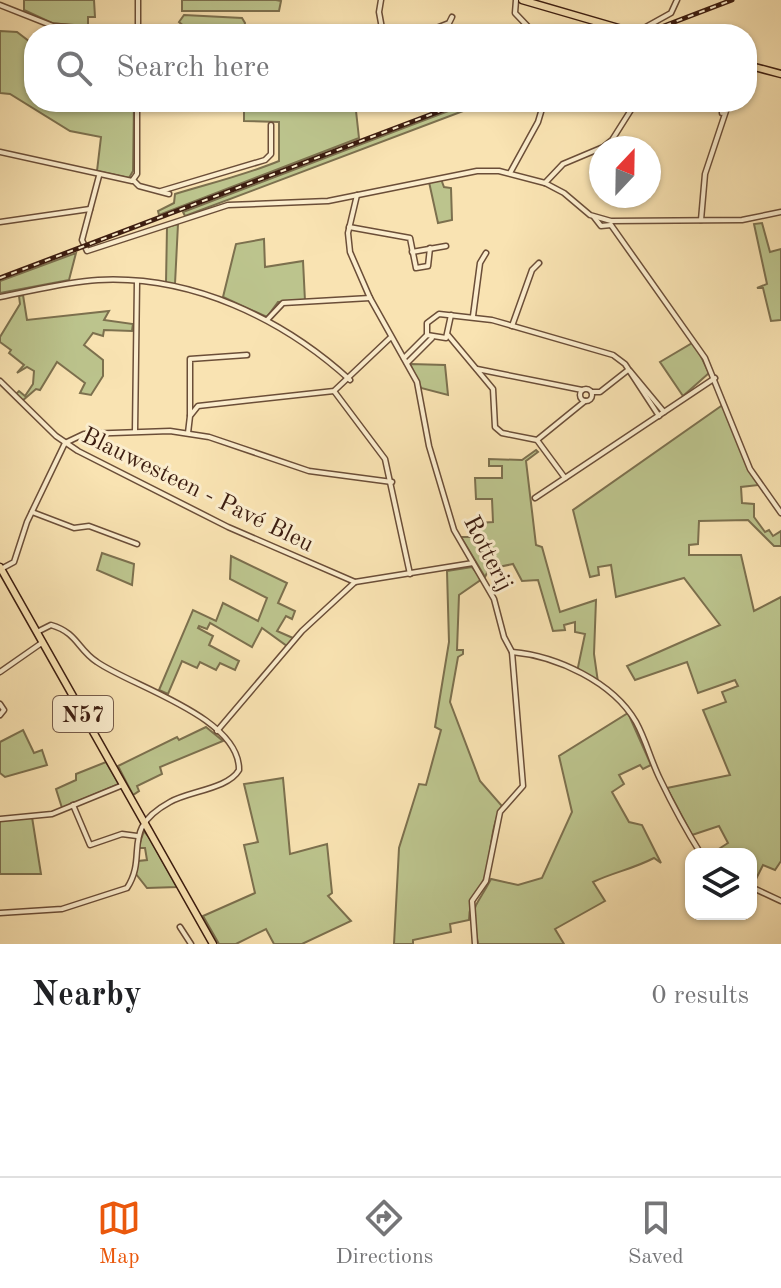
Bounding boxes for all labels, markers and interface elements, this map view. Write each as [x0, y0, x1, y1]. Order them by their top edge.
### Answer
search box [24, 24, 757, 112]
icon: search [52, 46, 96, 90]
text: Search here [116, 53, 270, 83]
north arrow [589, 136, 661, 208]
street label: Blauwesteen - Pavé Bleu [77, 424, 317, 558]
street label: Rotterij [458, 512, 516, 595]
road number: N57 [53, 696, 113, 732]
map controls [685, 848, 757, 920]
button: layers [685, 848, 757, 920]
text: Nearby [32, 979, 142, 1013]
text: 0 results [651, 983, 749, 1009]
tab: Map [97, 1196, 141, 1271]
tab: Directions [336, 1196, 433, 1271]
tab: Saved [628, 1196, 684, 1271]

